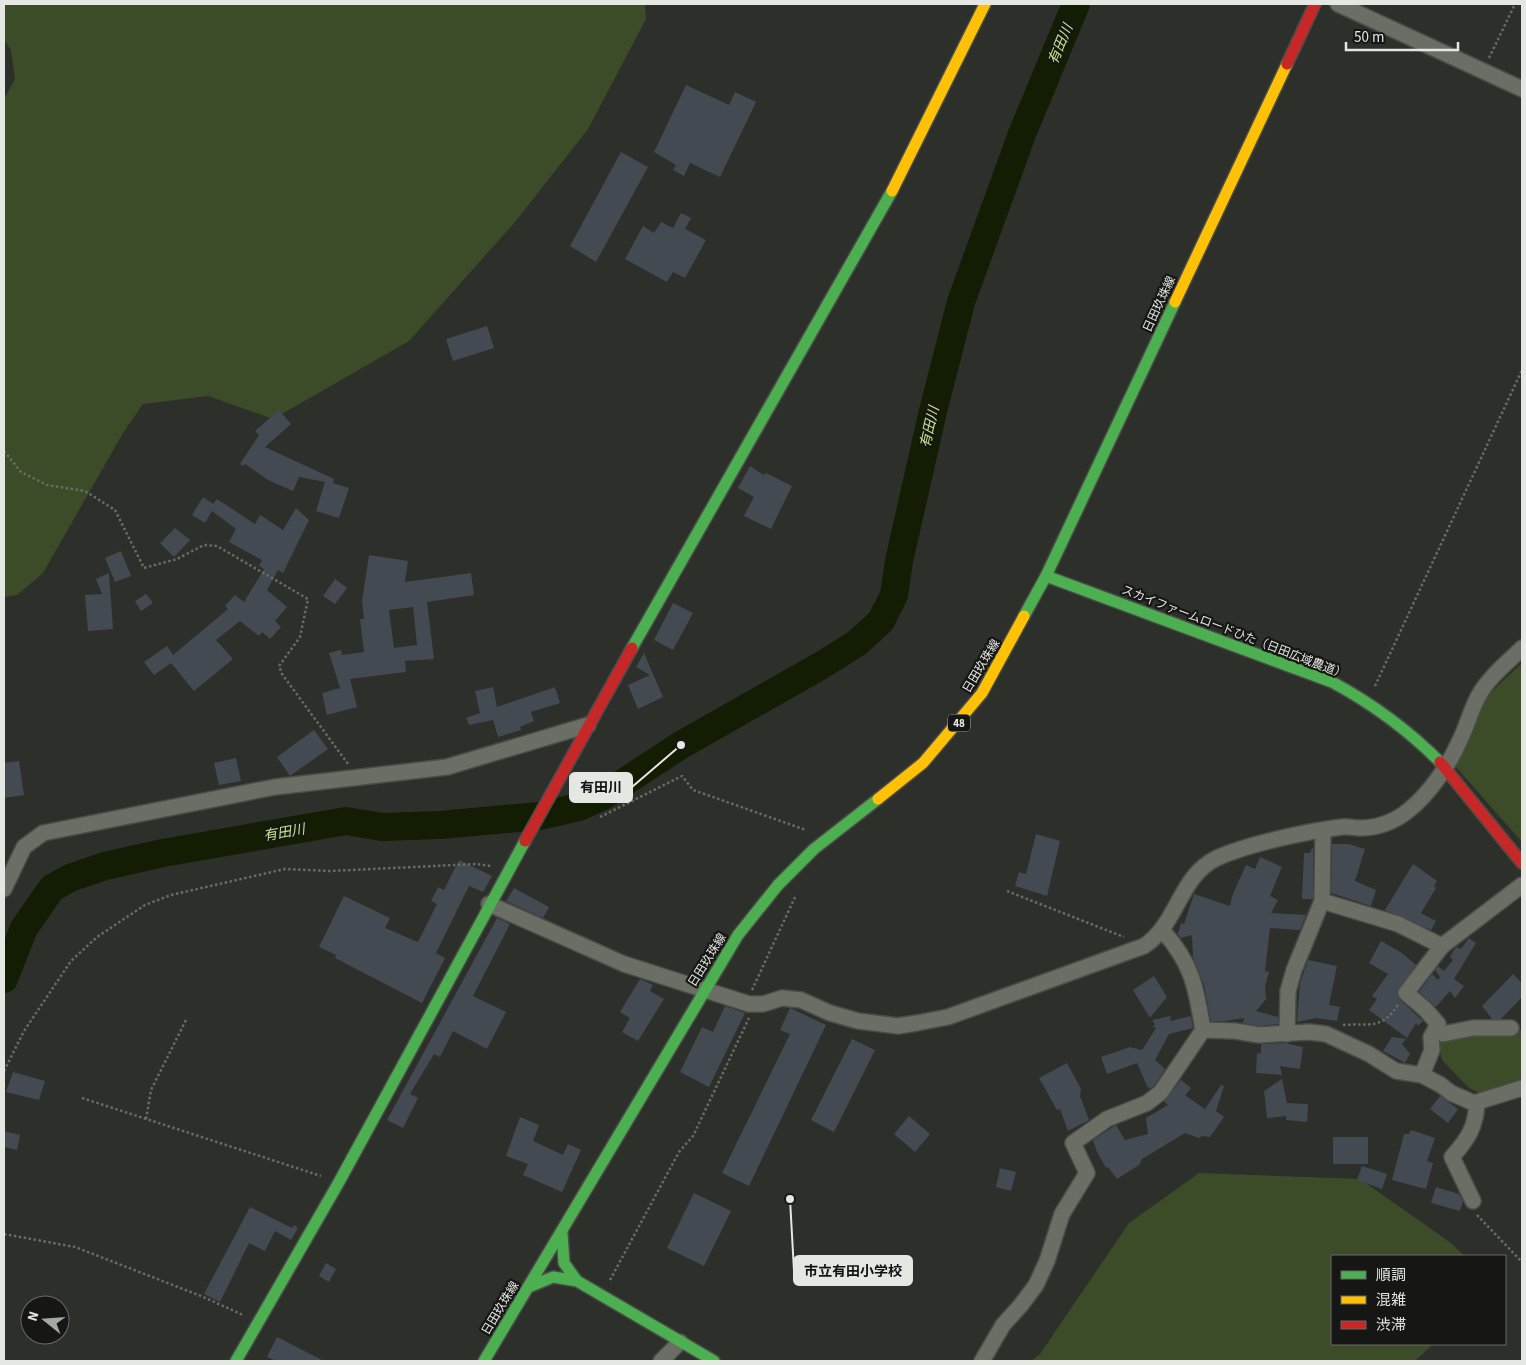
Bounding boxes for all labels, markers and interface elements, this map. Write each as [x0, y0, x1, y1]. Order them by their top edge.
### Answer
water label: 有田川 [1044, 19, 1079, 68]
scale bar [1346, 20, 1458, 52]
text: 50 m [1354, 27, 1384, 48]
street label: 日田玖珠線 [1139, 273, 1180, 335]
water label: 有田川 [916, 403, 945, 450]
street label: スカイファームロードひた（日田広域農道） [1119, 582, 1349, 683]
street label: 日田玖珠線 [959, 636, 1004, 696]
road number: 48 [948, 714, 970, 731]
callout: 有田川 [570, 773, 632, 802]
text: 有田川 [580, 778, 622, 798]
water label: 有田川 [262, 819, 309, 846]
street label: 日田玖珠線 [684, 930, 731, 990]
legend [1331, 1255, 1506, 1345]
callout: 市立有田小学校 [794, 1256, 912, 1285]
text: 市立有田小学校 [804, 1262, 902, 1282]
text: 順調 [1376, 1265, 1406, 1286]
street label: 日田玖珠線 [478, 1278, 523, 1338]
text: 混雑 [1376, 1290, 1406, 1311]
north arrow [20, 1295, 70, 1345]
text: N [23, 1309, 44, 1324]
text: 渋滞 [1376, 1315, 1406, 1336]

